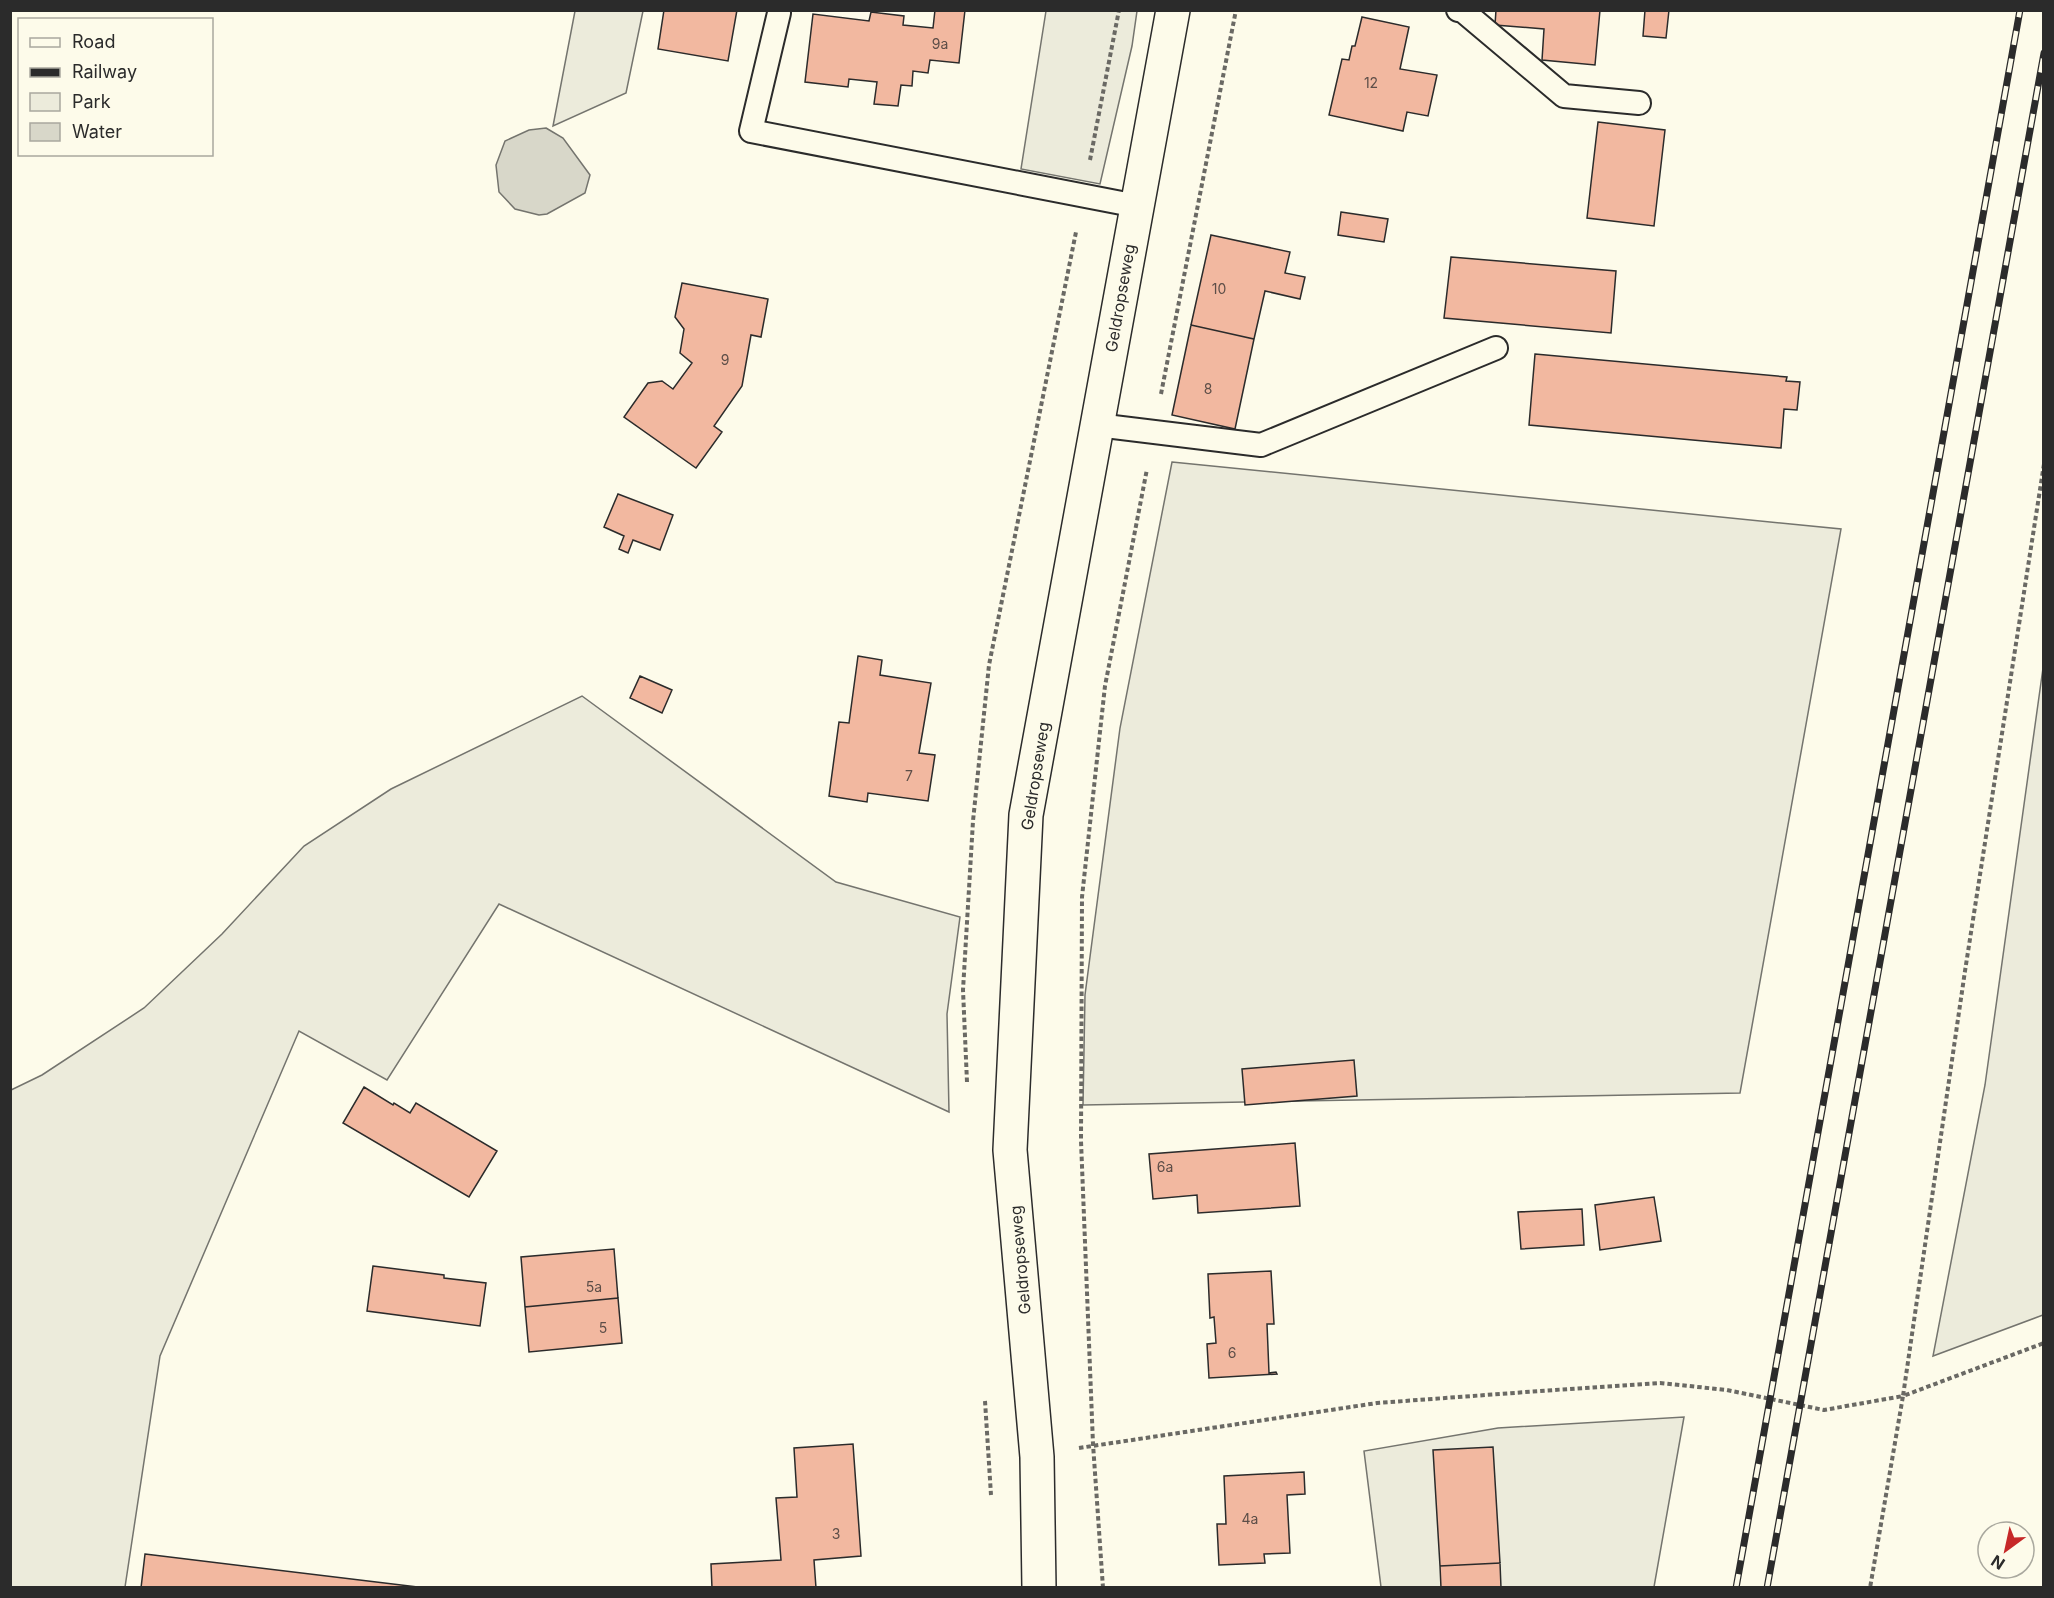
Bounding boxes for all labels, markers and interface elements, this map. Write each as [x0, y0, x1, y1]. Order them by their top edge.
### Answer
legend [18, 18, 213, 156]
text: Road [72, 31, 115, 52]
house number: 9a [932, 35, 948, 52]
text: Railway [72, 61, 137, 82]
house number: 12 [1364, 74, 1378, 91]
text: Park [72, 91, 111, 112]
text: Water [72, 121, 122, 142]
street label: Geldropseweg [1101, 242, 1139, 354]
house number: 10 [1212, 280, 1226, 297]
house number: 9 [721, 351, 729, 368]
house number: 8 [1204, 380, 1212, 397]
street label: Geldropseweg [1017, 720, 1053, 832]
house number: 7 [905, 767, 913, 784]
house number: 6a [1157, 1158, 1173, 1175]
street label: Geldropseweg [1005, 1205, 1035, 1315]
house number: 5a [586, 1278, 602, 1295]
house number: 5 [599, 1319, 607, 1336]
house number: 6 [1228, 1344, 1236, 1361]
house number: 4a [1242, 1510, 1258, 1527]
north arrow [1976, 1520, 2036, 1580]
house number: 3 [832, 1525, 840, 1542]
text: N [1987, 1551, 2008, 1574]

